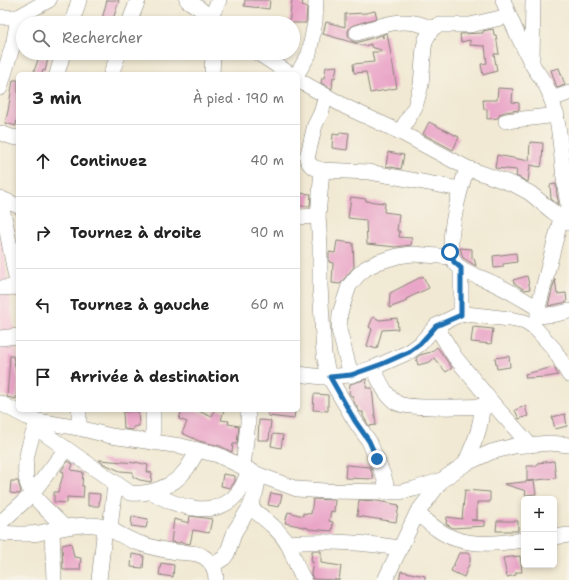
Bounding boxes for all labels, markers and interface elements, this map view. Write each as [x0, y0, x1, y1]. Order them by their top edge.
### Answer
search box [16, 16, 300, 60]
icon: search [30, 27, 52, 49]
text: Rechercher [62, 28, 143, 48]
text: 3 min [32, 87, 82, 109]
text: À pied · 190 m [193, 90, 284, 107]
icon: ahead [32, 150, 54, 172]
text: Continuez [70, 151, 147, 171]
text: 40 m [250, 152, 284, 169]
icon: right [32, 222, 54, 244]
text: Tournez à droite [70, 223, 202, 243]
text: 90 m [250, 224, 284, 241]
route start [441, 243, 459, 261]
icon: left [32, 294, 54, 316]
text: Tournez à gauche [70, 295, 210, 315]
text: 60 m [251, 296, 284, 313]
icon: arrive [32, 366, 54, 388]
text: Arrivée à destination [70, 367, 239, 387]
route end [368, 450, 386, 468]
map controls [521, 496, 557, 568]
button: + [521, 496, 557, 532]
button: − [521, 532, 557, 568]

